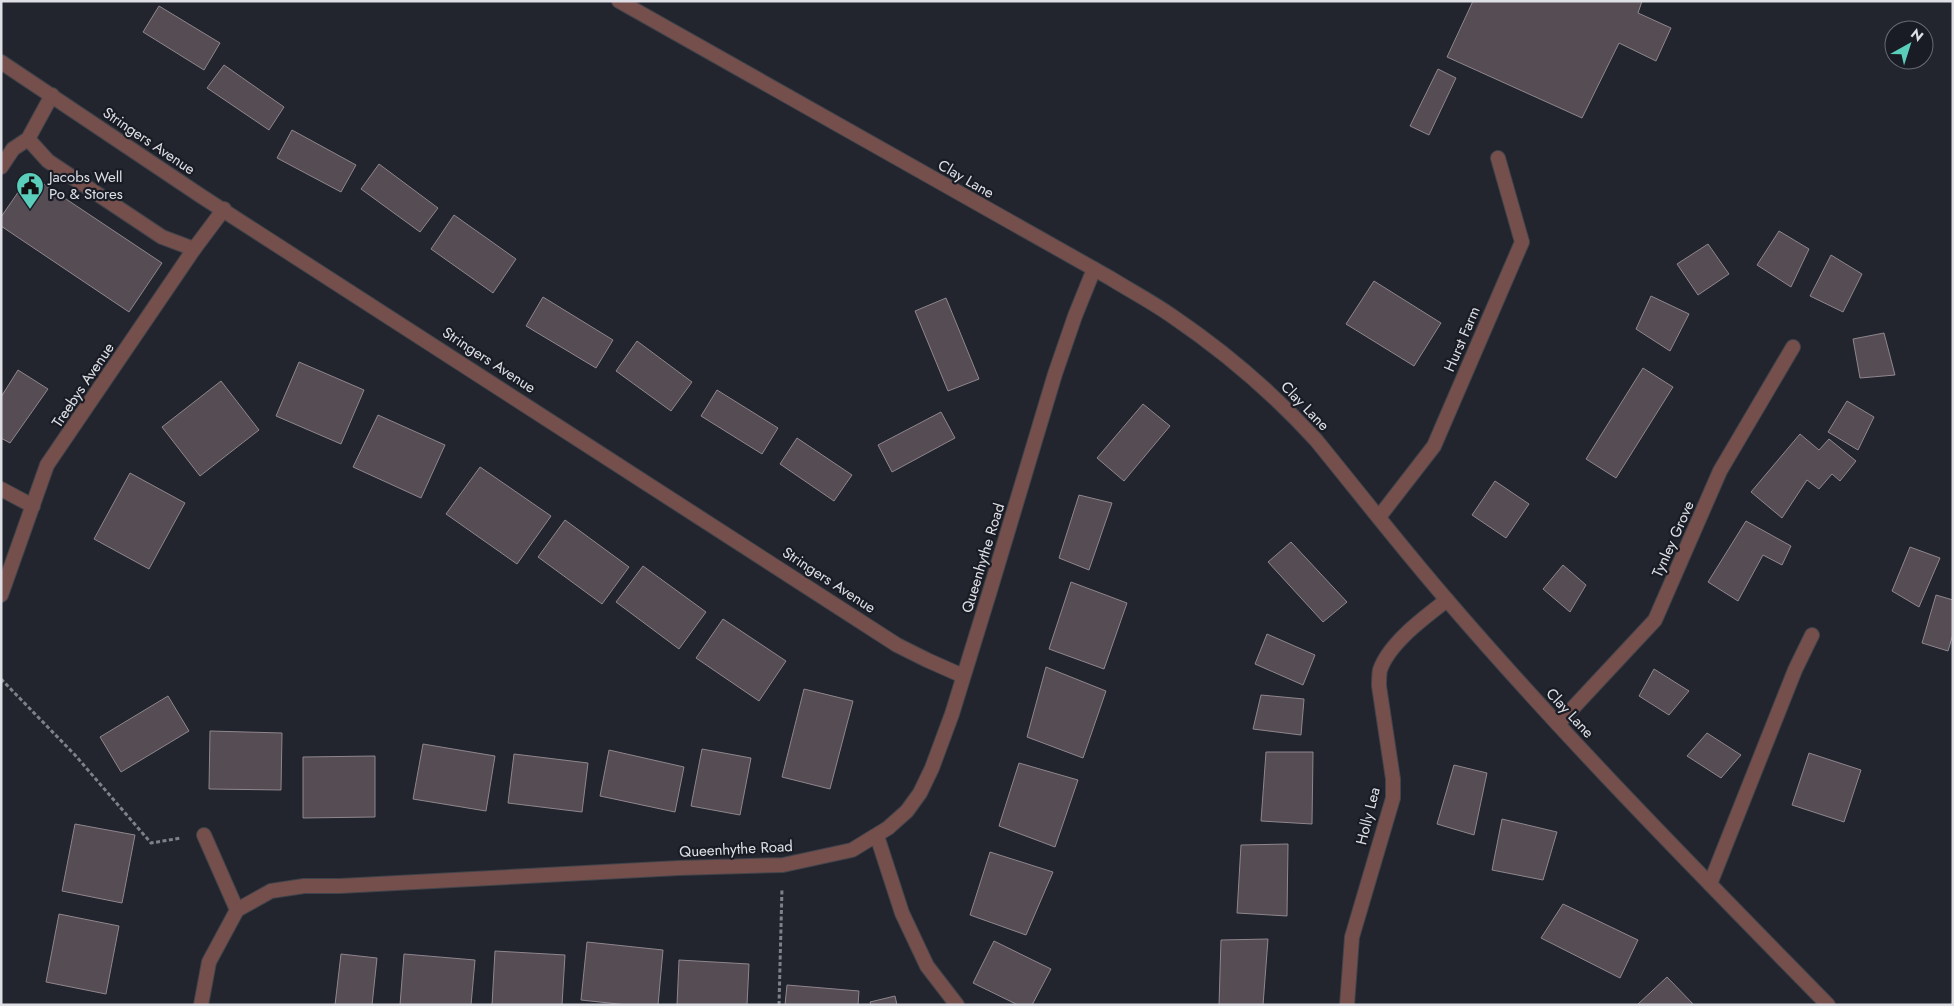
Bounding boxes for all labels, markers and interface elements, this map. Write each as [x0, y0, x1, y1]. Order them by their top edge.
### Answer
north arrow [1884, 20, 1934, 70]
text: N [1907, 24, 1928, 46]
street label: Stringers Avenue [98, 102, 200, 180]
street label: Clay Lane [934, 154, 998, 204]
place label: Jacobs Well Po & Stores [47, 166, 123, 205]
public building icon: Jacobs Well Po & Stores [15, 171, 45, 210]
street label: Hurst Farm [1438, 303, 1486, 375]
street label: Stringers Avenue [438, 322, 540, 399]
street label: Treebys Avenue [46, 338, 120, 432]
street label: Clay Lane [1276, 376, 1334, 436]
street label: Tynley Grove [1646, 497, 1700, 581]
street label: Queenhythe Road [956, 501, 1010, 615]
street label: Stringers Avenue [778, 542, 880, 619]
street label: Clay Lane [1541, 683, 1599, 743]
street label: Holly Lea [1350, 785, 1386, 847]
street label: Queenhythe Road [679, 835, 793, 863]

